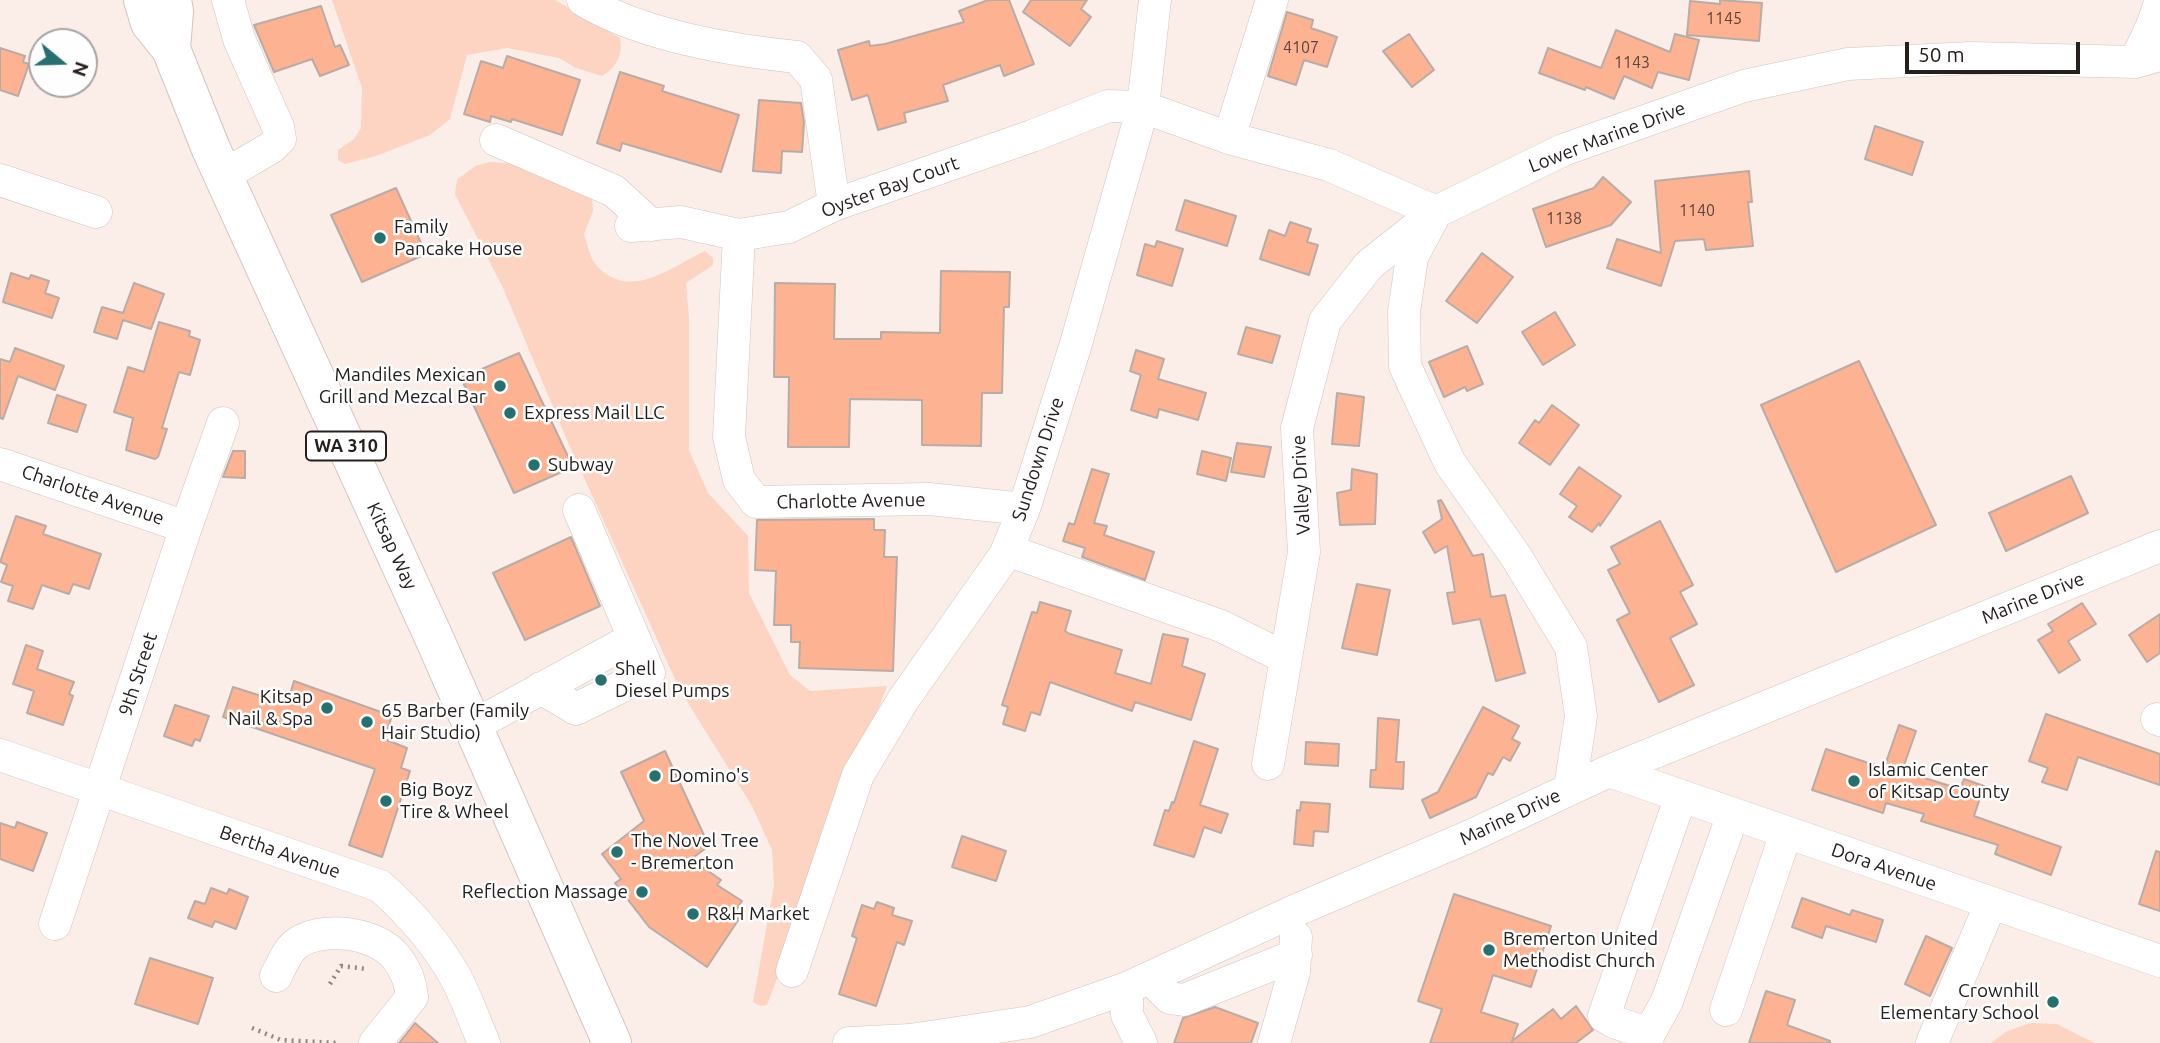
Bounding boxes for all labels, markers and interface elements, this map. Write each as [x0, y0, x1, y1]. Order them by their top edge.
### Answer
house number: 1145 [1706, 9, 1742, 29]
north arrow [28, 28, 98, 98]
scale bar [1908, 28, 2083, 72]
house number: 4107 [1283, 38, 1319, 58]
text: 50 m [1918, 42, 1965, 66]
house number: 1143 [1614, 53, 1650, 73]
text: N [68, 59, 94, 79]
street label: Lower Marine Drive [1525, 97, 1689, 177]
street label: Oyster Bay Court [818, 151, 962, 223]
house number: 1140 [1679, 201, 1715, 221]
house number: 1138 [1546, 209, 1582, 229]
place label: Family Pancake House [394, 216, 522, 260]
marker: Family Pancake House [372, 230, 388, 246]
place label: Mandiles Mexican Grill and Mezcal Bar [319, 364, 486, 408]
marker: Mandiles Mexican Grill and Mezcal Bar [492, 378, 508, 394]
street label: Sundown Drive [1007, 394, 1069, 524]
place label: Express Mail LLC [524, 402, 665, 424]
marker: Express Mail LLC [502, 405, 518, 421]
road number: WA 310 [306, 432, 386, 461]
street label: Valley Drive [1287, 434, 1315, 536]
place label: Subway [548, 454, 614, 476]
marker: Subway [526, 457, 542, 473]
street label: Charlotte Avenue [19, 460, 167, 530]
street label: Charlotte Avenue [776, 488, 926, 514]
street label: Kitsap Way [362, 499, 422, 593]
street label: Marine Drive [1978, 567, 2088, 629]
street label: 9th Street [114, 629, 162, 719]
place label: Shell Diesel Pumps [615, 658, 730, 702]
marker: Shell Diesel Pumps [593, 672, 609, 688]
place label: Kitsap Nail & Spa [228, 686, 313, 730]
marker: Kitsap Nail & Spa [319, 700, 335, 716]
place label: 65 Barber (Family Hair Studio) [381, 700, 529, 744]
marker: 65 Barber (Family Hair Studio) [359, 714, 375, 730]
place label: Islamic Center of Kitsap County [1868, 759, 2009, 803]
place label: Domino's [669, 765, 749, 787]
marker: Domino's [647, 768, 663, 784]
marker: Islamic Center of Kitsap County [1846, 773, 1862, 789]
place label: Big Boyz Tire & Wheel [400, 779, 509, 823]
street label: Marine Drive [1456, 784, 1564, 850]
marker: Big Boyz Tire & Wheel [378, 793, 394, 809]
street label: Bertha Avenue [217, 821, 343, 883]
place label: The Novel Tree - Bremerton [631, 830, 759, 874]
street label: Dora Avenue [1828, 838, 1940, 896]
marker: The Novel Tree - Bremerton [609, 844, 625, 860]
place label: Reflection Massage [462, 881, 628, 903]
marker: Reflection Massage [634, 884, 650, 900]
place label: R&H Market [707, 903, 810, 925]
marker: R&H Market [685, 906, 701, 922]
place label: Bremerton United Methodist Church [1503, 928, 1658, 972]
marker: Bremerton United Methodist Church [1481, 942, 1497, 958]
place label: Crownhill Elementary School [1880, 980, 2039, 1024]
marker: Crownhill Elementary School [2045, 994, 2061, 1010]

